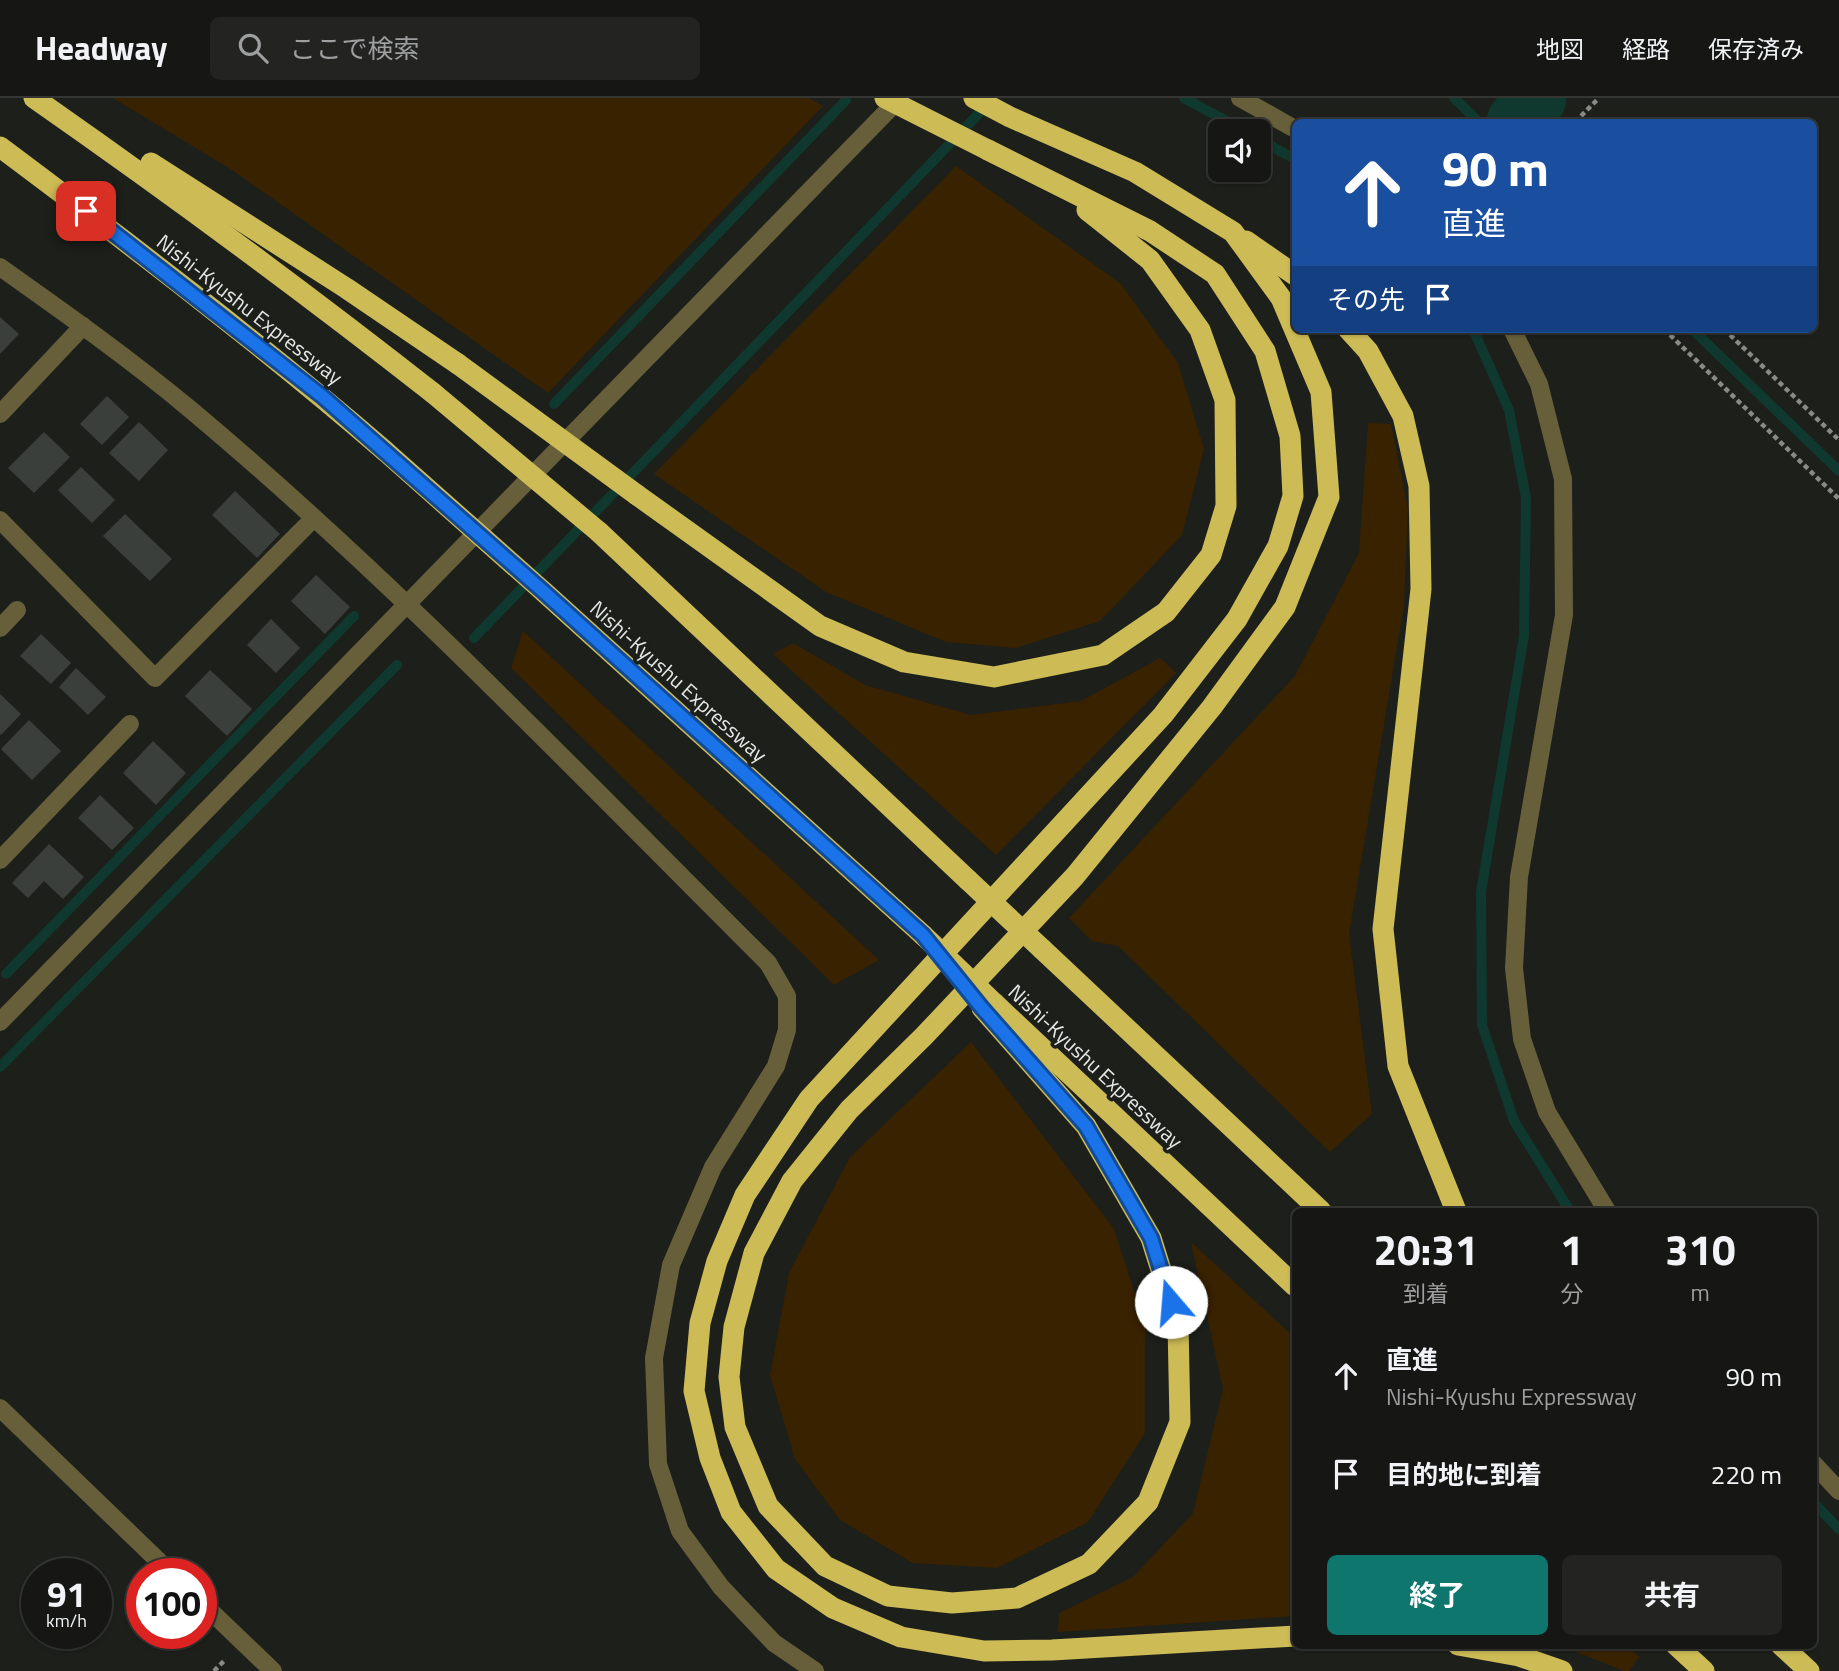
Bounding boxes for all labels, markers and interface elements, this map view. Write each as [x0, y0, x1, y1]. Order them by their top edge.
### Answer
search box [210, 17, 700, 80]
text: Headway [35, 23, 168, 73]
icon: search [234, 29, 272, 67]
text: ここで検索 [290, 29, 420, 68]
text: 地図 [1536, 31, 1584, 67]
text: 経路 [1622, 31, 1670, 67]
text: 保存済み [1708, 31, 1804, 67]
map controls [1208, 119, 1271, 182]
button: sound [1208, 119, 1271, 182]
text: 90 m [1442, 130, 1549, 205]
icon: ahead [1327, 147, 1418, 238]
pin [56, 181, 116, 241]
icon: arrive [67, 192, 105, 230]
text: 直進 [1442, 199, 1506, 247]
street label: Nishi-Kyushu Expressway [150, 226, 350, 392]
text: その先 [1327, 280, 1405, 319]
icon: arrive [1419, 280, 1457, 318]
street label: Nishi-Kyushu Expressway [583, 593, 775, 769]
street label: Nishi-Kyushu Expressway [1001, 976, 1191, 1156]
text: 20:31 [1374, 1217, 1478, 1281]
text: 1 [1560, 1217, 1583, 1281]
text: 310 [1665, 1217, 1735, 1281]
position arrow [1134, 1265, 1208, 1339]
text: m [1691, 1275, 1710, 1310]
text: 到着 [1403, 1276, 1449, 1311]
text: 分 [1560, 1276, 1583, 1311]
text: 直進 [1386, 1340, 1438, 1379]
icon: ahead [1327, 1357, 1365, 1395]
text: 90 m [1725, 1357, 1782, 1396]
text: Nishi-Kyushu Expressway [1386, 1379, 1637, 1414]
icon: arrive [1327, 1455, 1365, 1493]
text: 目的地に到着 [1386, 1455, 1542, 1494]
text: 220 m [1711, 1455, 1782, 1494]
button: 終了 [1327, 1555, 1548, 1635]
button: 共有 [1562, 1555, 1782, 1635]
speed limit sign: 100 [126, 1558, 217, 1649]
text: 91 [47, 1567, 86, 1621]
text: km/h [46, 1607, 87, 1634]

